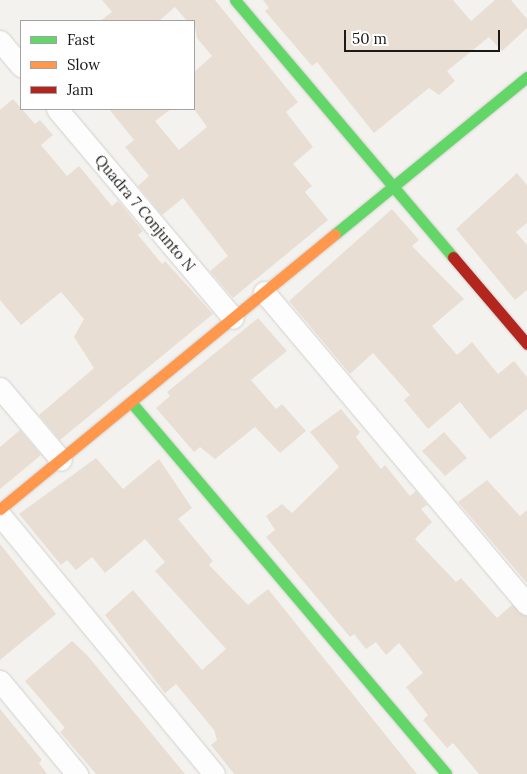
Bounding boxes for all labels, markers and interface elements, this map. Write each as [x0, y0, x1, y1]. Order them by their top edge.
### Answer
legend [20, 20, 195, 110]
scale bar [347, 20, 503, 52]
text: 50 m [352, 29, 387, 48]
text: Fast [67, 30, 95, 49]
text: Slow [67, 55, 100, 74]
text: Jam [67, 80, 94, 99]
street label: Quadra 7 Conjunto N [91, 151, 199, 275]

